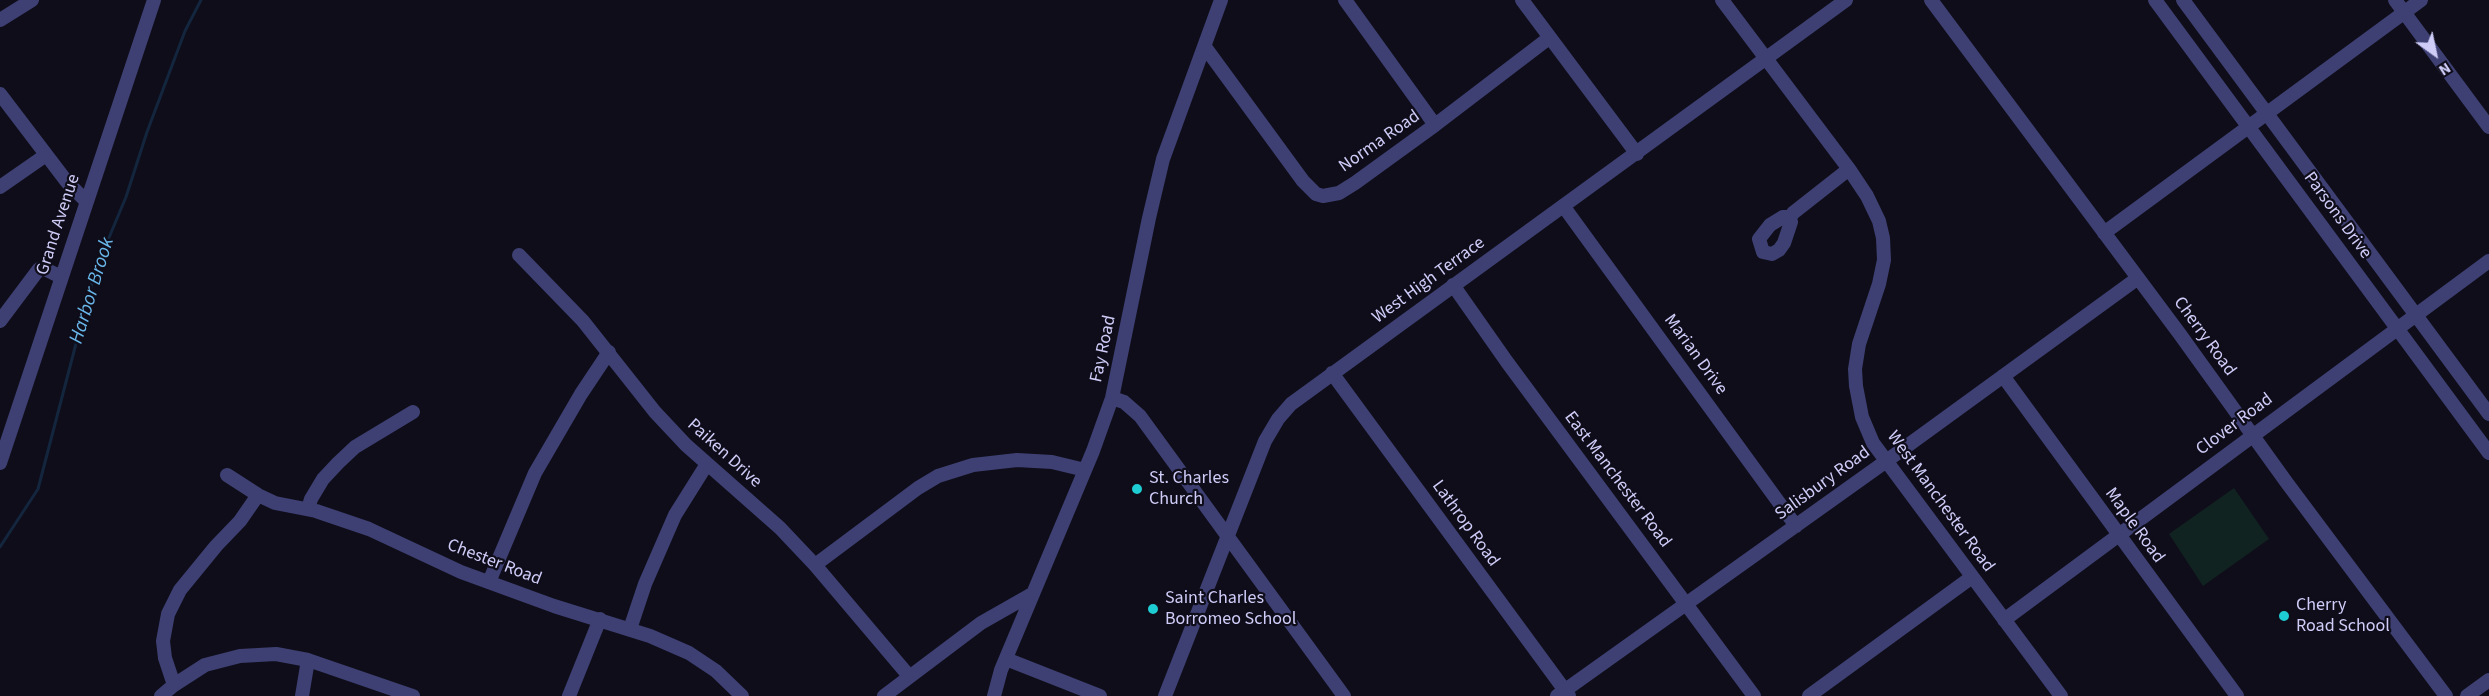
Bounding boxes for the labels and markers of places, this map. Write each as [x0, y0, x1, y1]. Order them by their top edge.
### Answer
place label: St. Charles Church [1149, 468, 1229, 510]
marker: St. Charles Church [1130, 482, 1144, 496]
place label: Saint Charles Borromeo School [1165, 588, 1296, 630]
place label: Cherry Road School [2296, 595, 2390, 638]
marker: Saint Charles Borromeo School [1146, 602, 1160, 616]
marker: Cherry Road School [2277, 609, 2291, 623]

